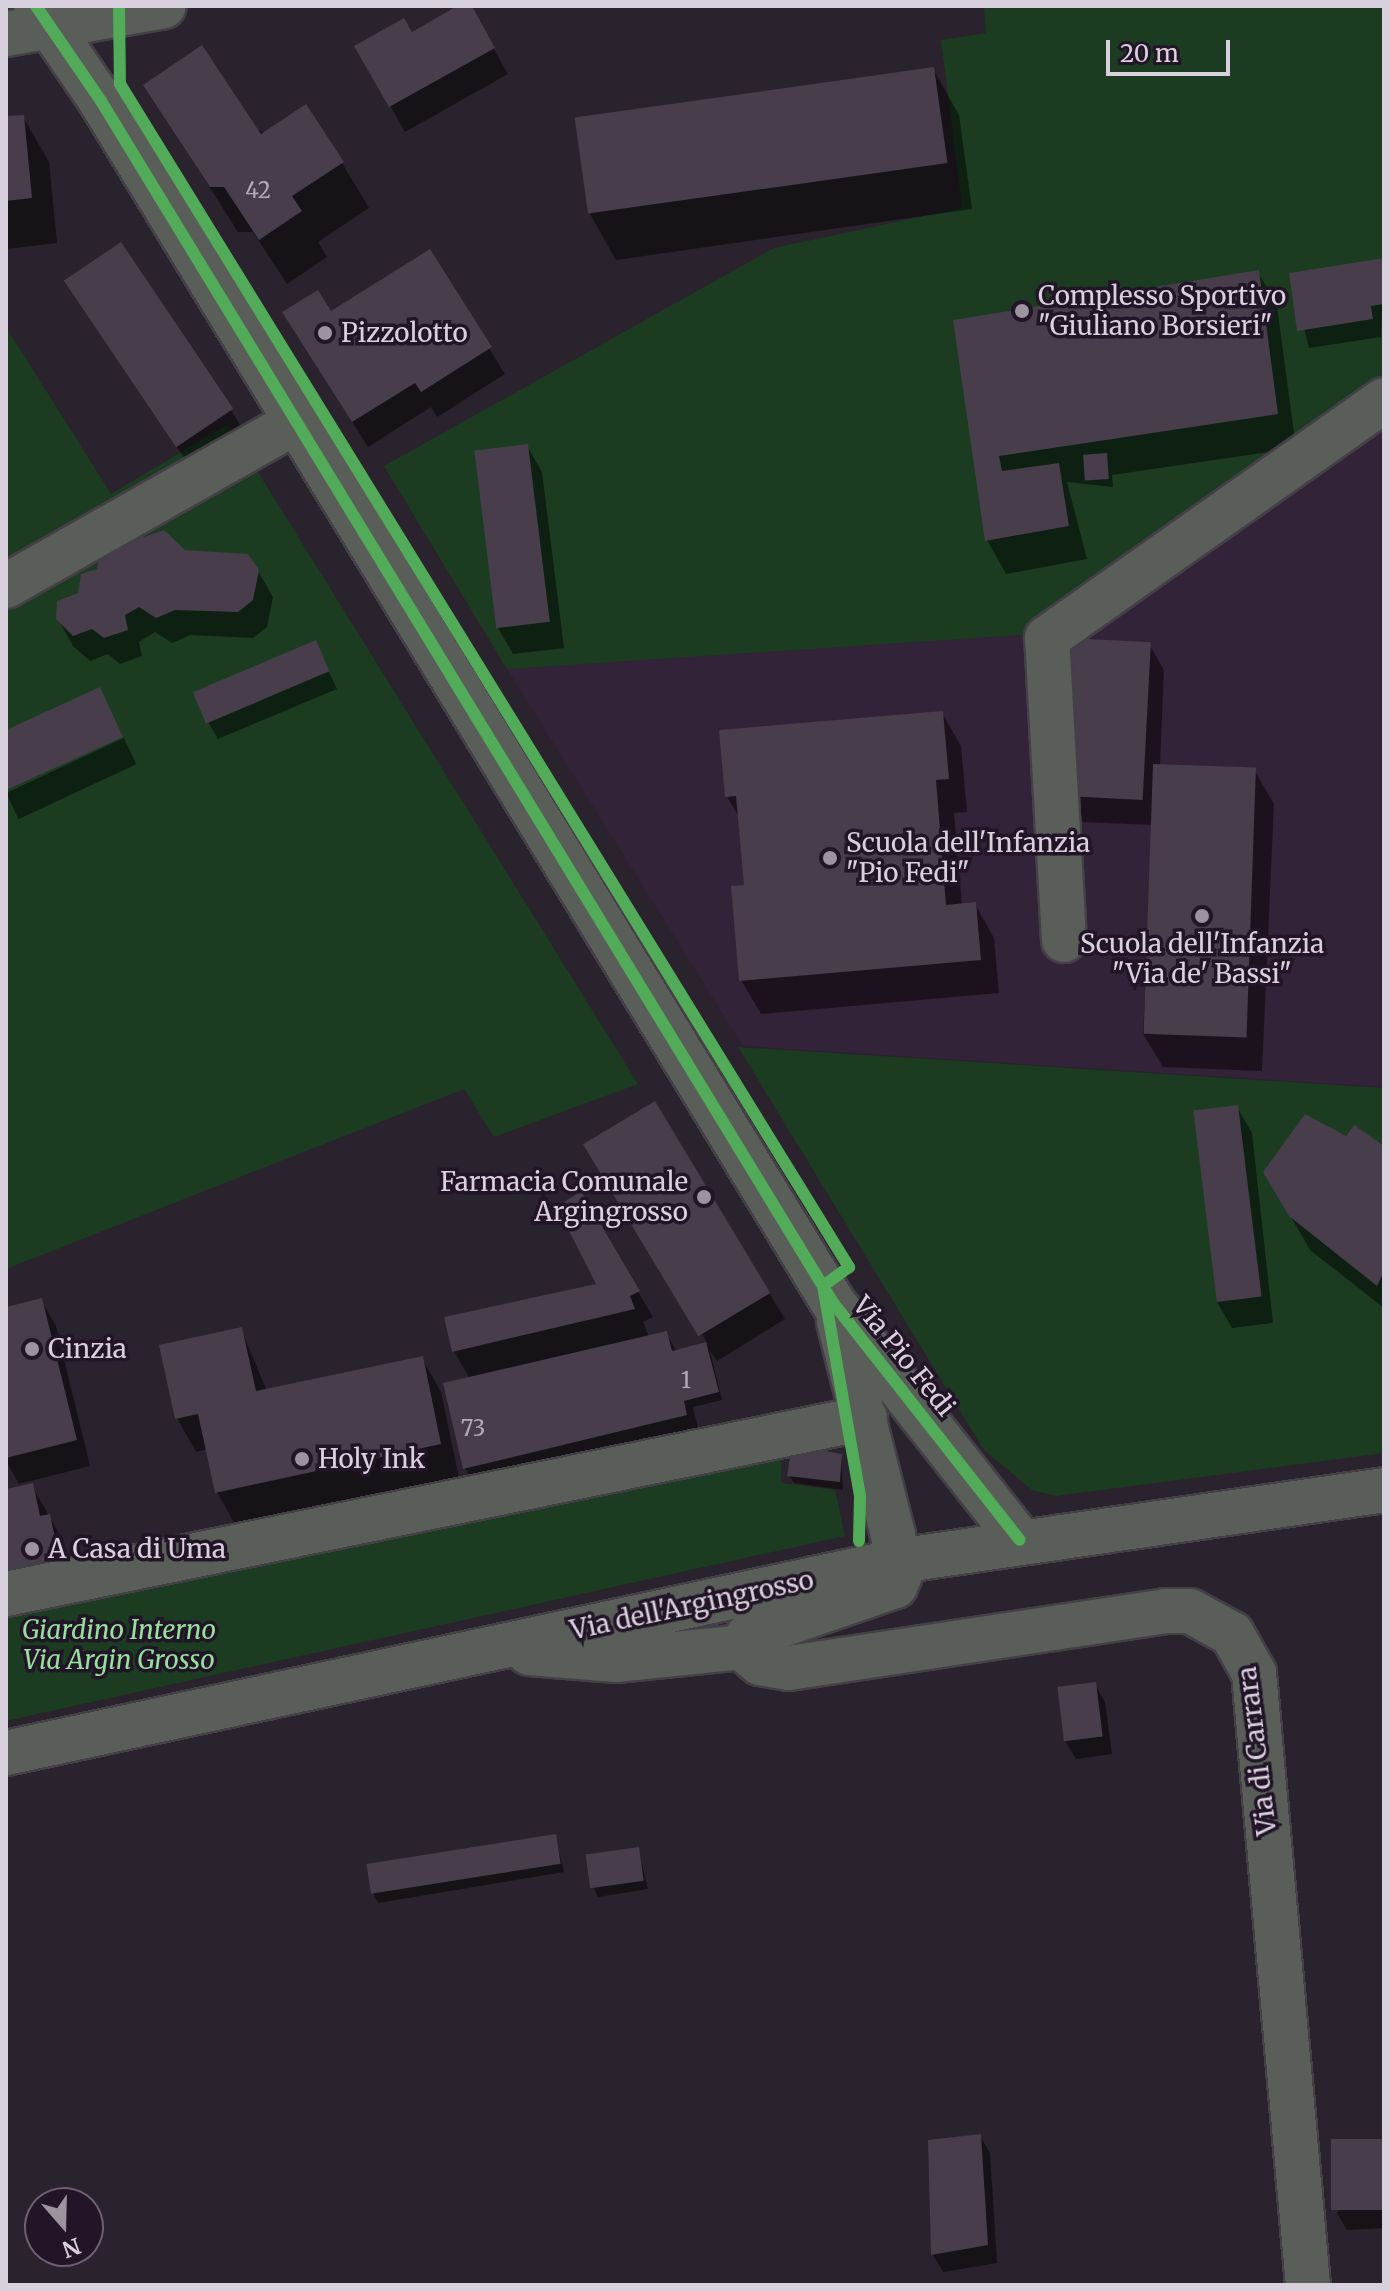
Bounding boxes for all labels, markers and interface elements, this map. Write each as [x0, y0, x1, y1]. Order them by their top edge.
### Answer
scale bar [1110, 24, 1234, 74]
text: 20 m [1120, 38, 1179, 69]
house number: 42 [245, 178, 271, 204]
place label: Complesso Sportivo "Giuliano Borsieri" [1038, 280, 1286, 342]
marker: Complesso Sportivo "Giuliano Borsieri" [1013, 302, 1031, 320]
place label: Pizzolotto [341, 317, 468, 349]
marker: Pizzolotto [316, 324, 334, 342]
place label: Scuola dell'Infanzia "Pio Fedi" [846, 827, 1090, 888]
marker: Scuola dell'Infanzia "Pio Fedi" [821, 849, 839, 867]
marker: Scuola dell'Infanzia "Via de' Bassi" [1193, 907, 1211, 925]
place label: Scuola dell'Infanzia "Via de' Bassi" [1080, 928, 1324, 990]
place label: Farmacia Comunale Argingrosso [440, 1166, 688, 1228]
marker: Farmacia Comunale Argingrosso [695, 1188, 713, 1206]
street label: Via Pio Fedi [846, 1290, 962, 1422]
place label: Cinzia [48, 1333, 127, 1365]
marker: Cinzia [23, 1340, 41, 1358]
house number: 1 [681, 1368, 691, 1394]
house number: 73 [461, 1416, 485, 1442]
place label: Holy Ink [318, 1443, 425, 1475]
marker: Holy Ink [293, 1450, 311, 1468]
place label: A Casa di Uma [48, 1533, 226, 1565]
marker: A Casa di Uma [23, 1540, 41, 1558]
street label: Via dell'Argingrosso [567, 1564, 817, 1646]
park label: Giardino Interno Via Argin Grosso [22, 1614, 216, 1676]
street label: Via di Carrara [1231, 1665, 1283, 1837]
north arrow [24, 2187, 104, 2267]
text: N [59, 2232, 84, 2264]

